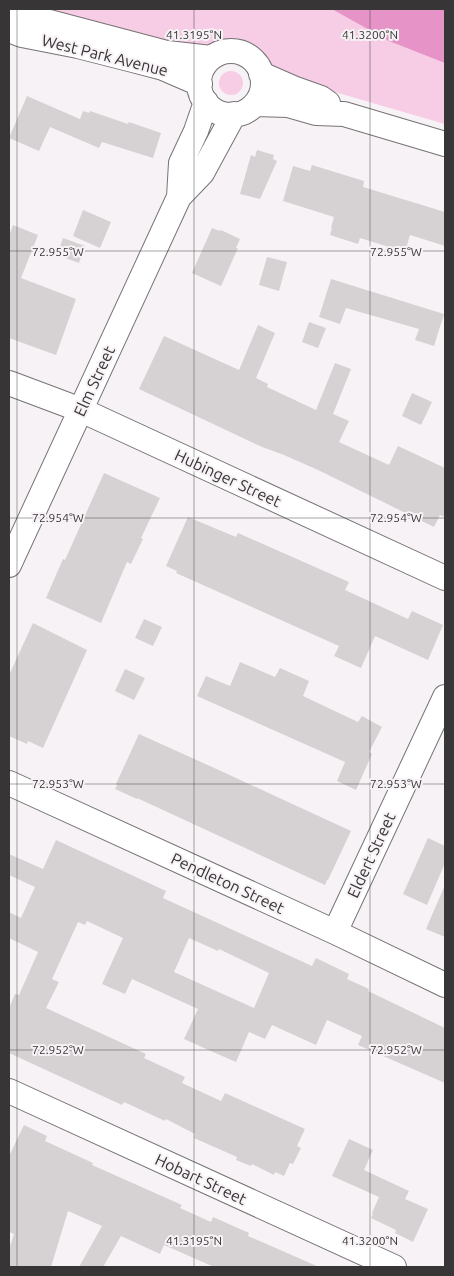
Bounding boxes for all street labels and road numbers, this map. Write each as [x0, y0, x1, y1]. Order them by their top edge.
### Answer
street label: West Park Avenue [40, 31, 170, 79]
street label: Elm Street [70, 342, 118, 419]
street label: Hubinger Street [172, 446, 285, 511]
street label: Eldert Street [343, 809, 399, 901]
street label: Pendleton Street [169, 849, 288, 917]
street label: Hobart Street [152, 1150, 250, 1208]

